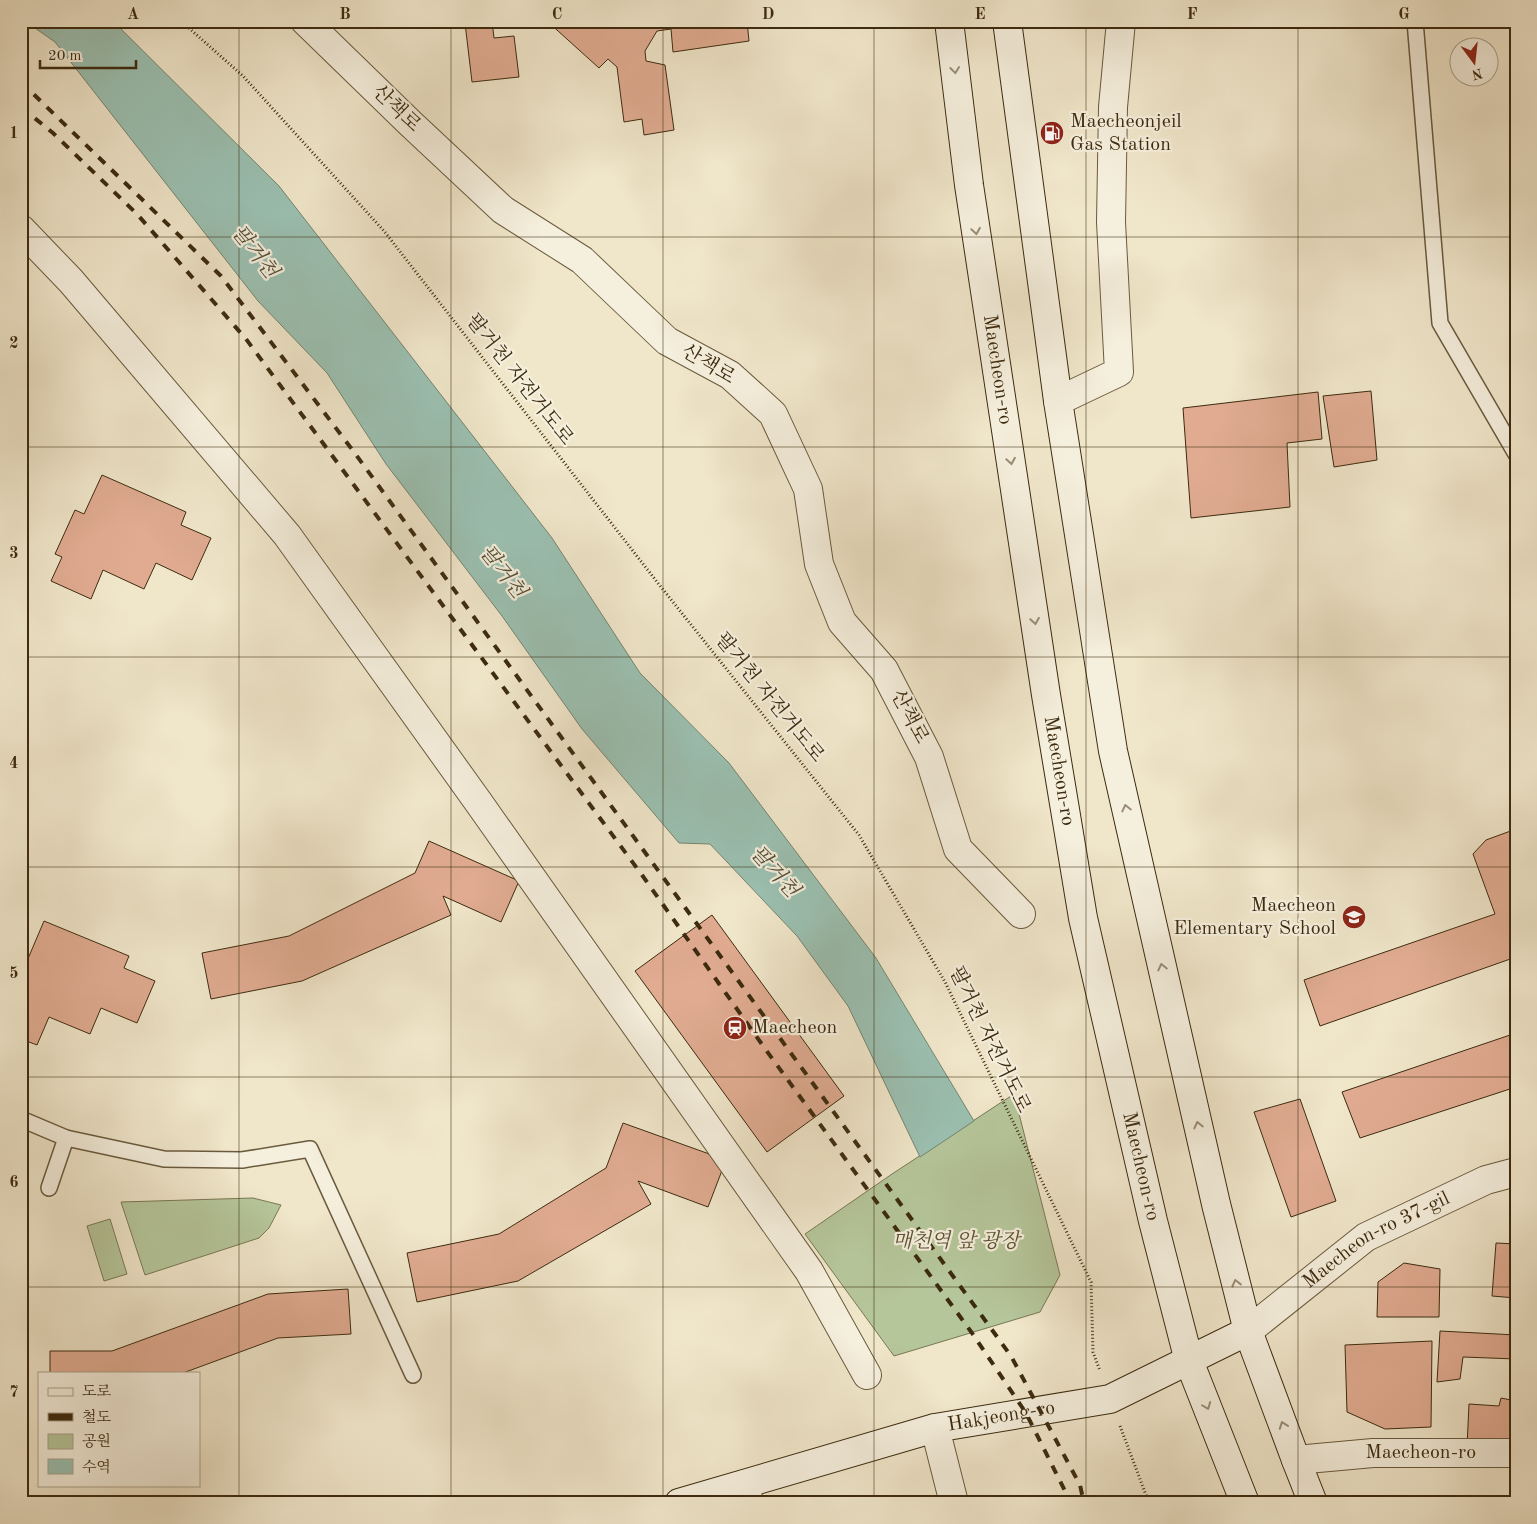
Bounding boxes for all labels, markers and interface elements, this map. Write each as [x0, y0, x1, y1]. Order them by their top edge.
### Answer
text: A [127, 7, 139, 23]
text: B [339, 7, 351, 23]
text: C [552, 7, 562, 23]
text: D [762, 7, 774, 23]
text: E [974, 7, 986, 23]
text: F [1187, 7, 1198, 23]
text: G [1398, 7, 1410, 23]
scale bar [40, 38, 136, 70]
north arrow [1450, 38, 1500, 88]
text: 20 m [48, 49, 82, 64]
text: N [1470, 65, 1484, 82]
one-way arrow [949, 66, 960, 74]
street label: 산책로 [368, 80, 425, 136]
place label: Maecheonjeil Gas Station [1070, 112, 1182, 155]
fuel station icon: Maecheonjeil Gas Station [1039, 120, 1065, 146]
text: 1 [9, 126, 19, 142]
water label: 팔거천 [227, 220, 284, 284]
one-way arrow [970, 227, 981, 235]
street label: 팔거천 자전거도로 [462, 310, 578, 449]
street label: Maecheon-ro [979, 313, 1015, 426]
text: 2 [9, 336, 19, 352]
street label: 산책로 [678, 340, 739, 388]
one-way arrow [1005, 457, 1016, 465]
water label: 팔거천 [475, 540, 532, 604]
text: 3 [9, 546, 19, 562]
one-way arrow [1029, 618, 1040, 626]
street label: 팔거천 자전거도로 [711, 628, 829, 767]
street label: 산책로 [887, 686, 933, 747]
street label: Maecheon-ro [1040, 715, 1078, 827]
text: 4 [9, 756, 19, 772]
one-way arrow [1121, 804, 1132, 813]
water label: 팔거천 [746, 841, 805, 903]
place label: Maecheon Elementary School [1173, 896, 1336, 939]
school or university icon: Maecheon Elementary School [1341, 904, 1367, 930]
one-way arrow [1157, 962, 1168, 971]
street label: 팔거천 자전거도로 [945, 963, 1035, 1116]
text: 5 [9, 966, 19, 982]
station icon: Maecheon [722, 1015, 748, 1041]
place label: Maecheon [752, 1018, 838, 1038]
street label: Maecheon-ro [1118, 1110, 1163, 1223]
one-way arrow [1193, 1121, 1204, 1130]
text: 6 [9, 1175, 19, 1191]
street label: Maecheon-ro 37-gil [1299, 1189, 1453, 1293]
park label: 매천역 앞 광장 [892, 1229, 1022, 1252]
one-way arrow [1231, 1279, 1242, 1288]
legend [38, 1372, 200, 1486]
text: 도로 [82, 1384, 111, 1400]
text: 7 [9, 1385, 19, 1401]
street label: Hakjeong-ro [946, 1398, 1057, 1436]
one-way arrow [1201, 1401, 1211, 1410]
text: 철도 [82, 1409, 111, 1426]
one-way arrow [1279, 1421, 1289, 1430]
text: 공원 [82, 1433, 111, 1450]
street label: Maecheon-ro [1365, 1443, 1476, 1463]
text: 수역 [82, 1459, 111, 1476]

